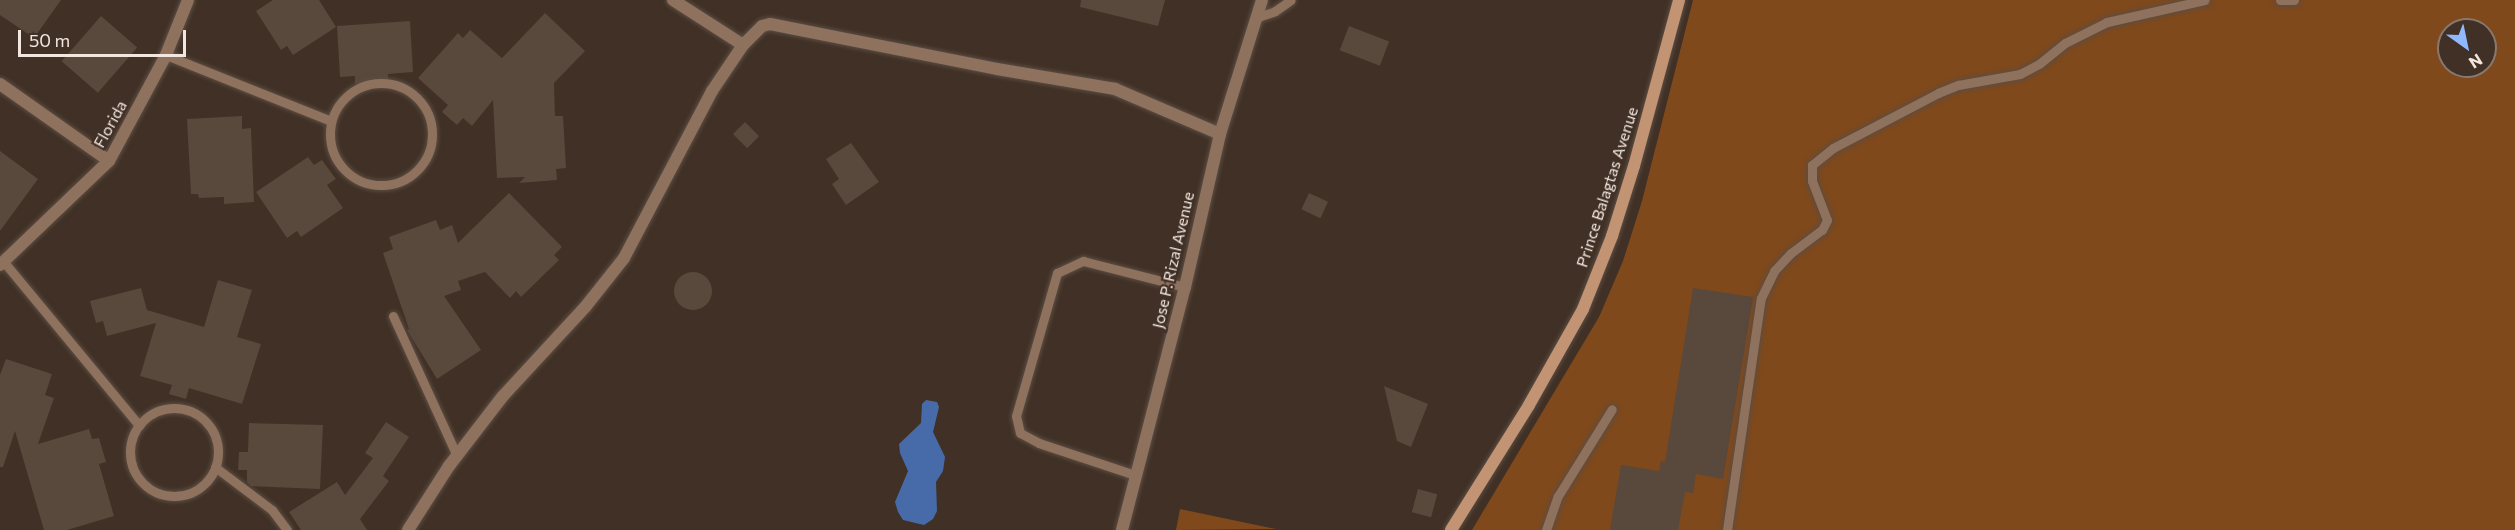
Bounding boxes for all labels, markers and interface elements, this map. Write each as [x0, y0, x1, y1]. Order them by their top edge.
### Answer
scale bar [21, 18, 189, 56]
north arrow [2437, 18, 2497, 78]
text: 50 m [29, 29, 70, 51]
text: N [2466, 51, 2486, 73]
street label: Florida [89, 97, 131, 151]
street label: Prince Balagtas Avenue [1572, 104, 1642, 270]
street label: Jose P. Rizal Avenue [1148, 190, 1198, 330]

